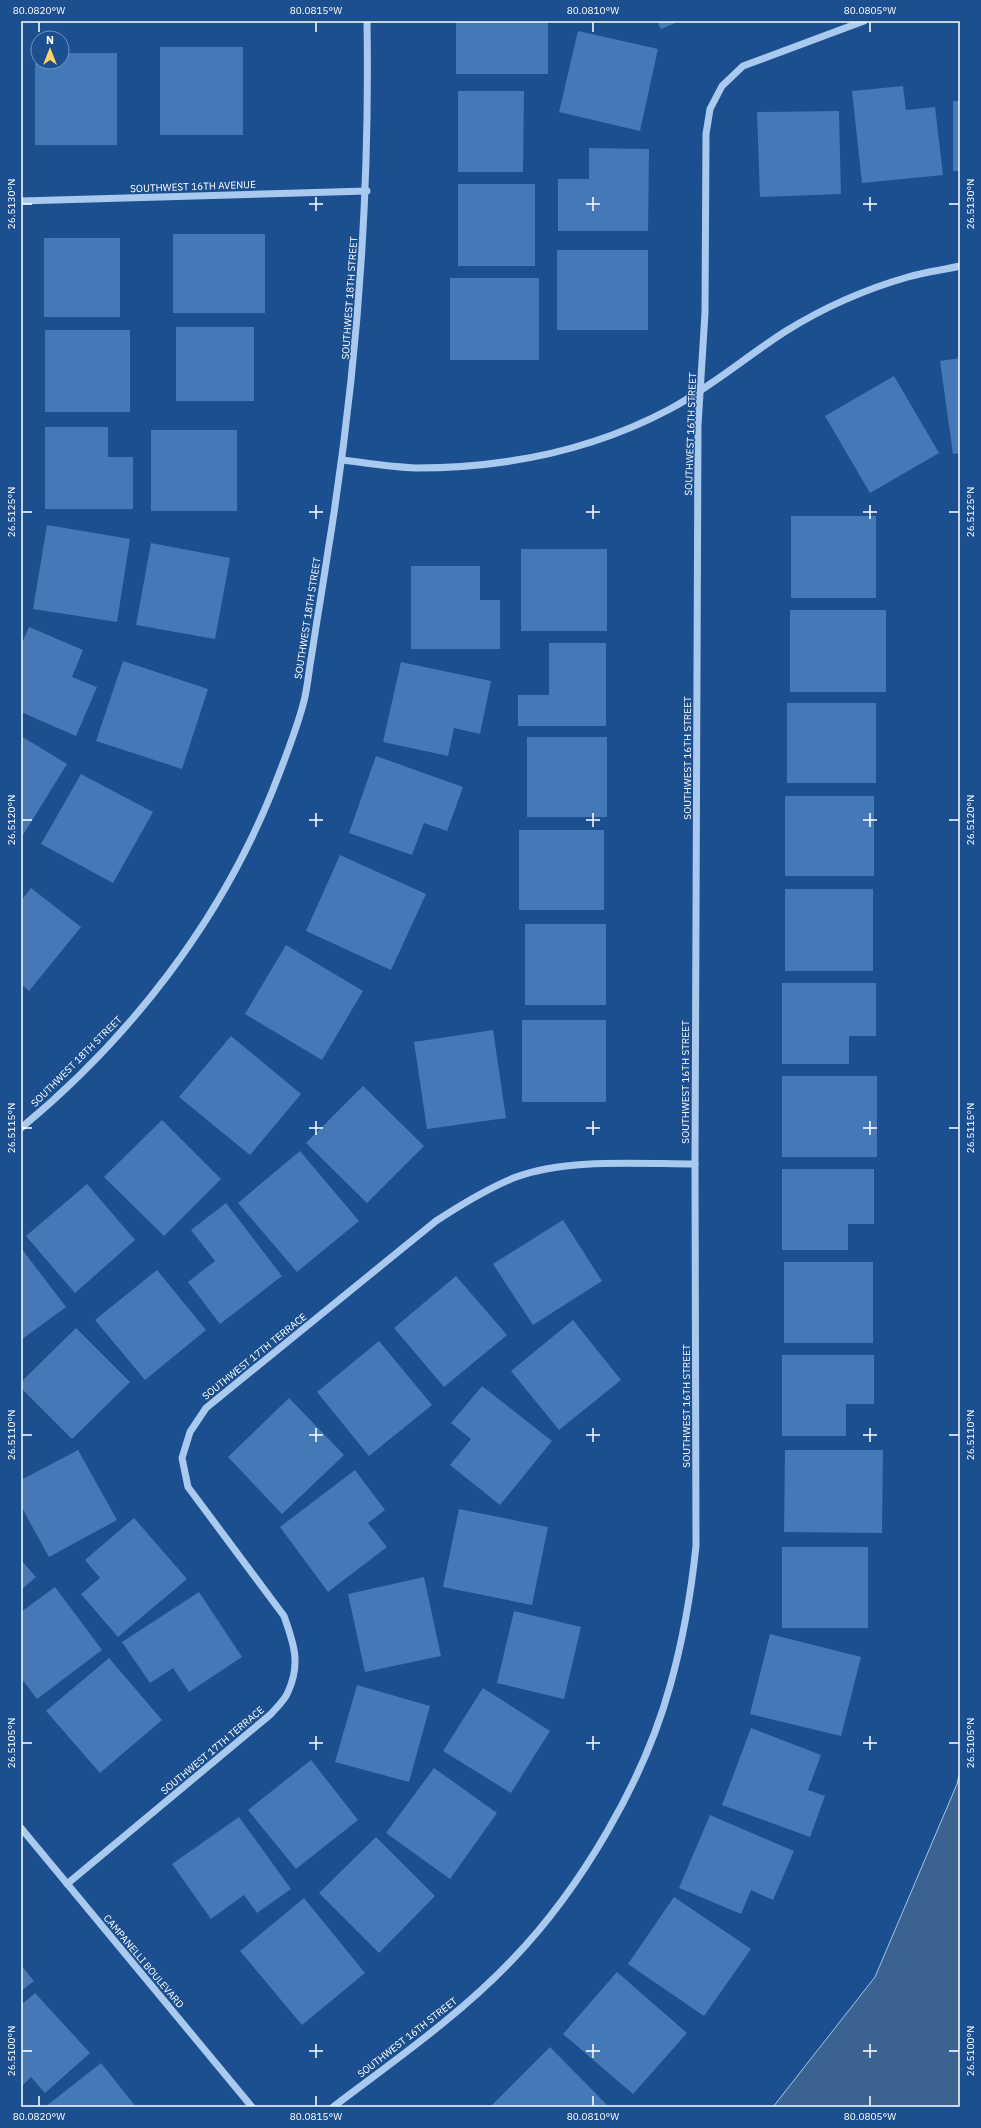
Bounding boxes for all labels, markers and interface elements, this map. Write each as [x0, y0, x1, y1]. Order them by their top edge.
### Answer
text: 80.0820°W [13, 4, 65, 17]
text: 80.0815°W [290, 4, 342, 17]
text: 80.0810°W [567, 4, 619, 17]
text: 80.0805°W [844, 4, 896, 17]
north arrow [30, 30, 70, 70]
text: N [46, 33, 54, 47]
street label: SOUTHWEST 16TH AVENUE [130, 178, 256, 195]
text: 26.5130°N [5, 179, 18, 229]
text: 26.5130°N [964, 179, 977, 229]
street label: SOUTHWEST 18TH STREET [339, 236, 360, 360]
street label: SOUTHWEST 16TH STREET [682, 372, 699, 496]
text: 26.5125°N [5, 487, 18, 537]
text: 26.5125°N [964, 487, 977, 537]
street label: SOUTHWEST 18TH STREET [291, 556, 324, 680]
street label: SOUTHWEST 16TH STREET [681, 696, 694, 820]
text: 26.5120°N [5, 795, 18, 845]
text: 26.5120°N [964, 795, 977, 845]
street label: SOUTHWEST 18TH STREET [28, 1013, 125, 1110]
street label: SOUTHWEST 16TH STREET [679, 1020, 692, 1144]
text: 26.5115°N [5, 1103, 18, 1153]
text: 26.5115°N [964, 1103, 977, 1153]
street label: SOUTHWEST 17TH TERRACE [199, 1310, 309, 1403]
street label: SOUTHWEST 16TH STREET [680, 1344, 693, 1468]
text: 26.5110°N [5, 1410, 18, 1460]
text: 26.5110°N [964, 1410, 977, 1460]
street label: SOUTHWEST 17TH TERRACE [158, 1703, 267, 1797]
text: 26.5105°N [5, 1718, 18, 1768]
text: 26.5105°N [964, 1718, 977, 1768]
street label: CAMPANELLI BOULEVARD [101, 1912, 187, 2011]
street label: SOUTHWEST 16TH STREET [355, 1994, 460, 2080]
text: 26.5100°N [5, 2026, 18, 2076]
text: 26.5100°N [964, 2026, 977, 2076]
text: 80.0820°W [13, 2110, 65, 2123]
text: 80.0815°W [290, 2110, 342, 2123]
text: 80.0810°W [567, 2110, 619, 2123]
text: 80.0805°W [844, 2110, 896, 2123]

